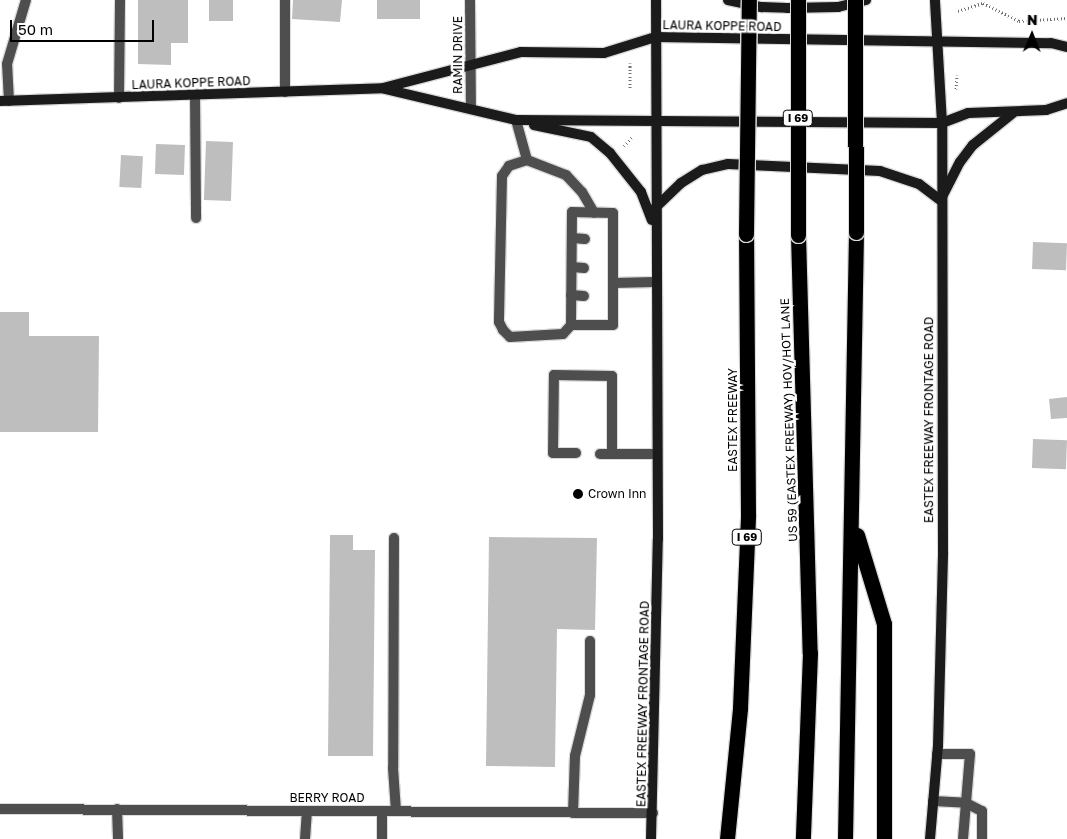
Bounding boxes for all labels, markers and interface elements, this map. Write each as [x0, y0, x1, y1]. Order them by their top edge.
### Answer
scale bar [12, 10, 156, 42]
north arrow [1007, 10, 1057, 60]
text: N [1027, 11, 1038, 28]
street label: RAMIN DRIVE [451, 16, 465, 94]
street label: LAURA KOPPE ROAD [662, 18, 782, 34]
text: 50 m [18, 20, 53, 38]
street label: LAURA KOPPE ROAD [131, 74, 251, 92]
road number: I 69 [782, 110, 814, 126]
street label: US 59 (EASTEX FREEWAY) HOV/HOT LANE [778, 298, 800, 542]
street label: EASTEX FREEWAY FRONTAGE ROAD [922, 317, 936, 523]
street label: EASTEX FREEWAY [726, 368, 740, 472]
place label: Crown Inn [588, 487, 646, 501]
marker: Crown Inn [572, 488, 584, 500]
road number: I 69 [731, 528, 763, 546]
street label: EASTEX FREEWAY FRONTAGE ROAD [634, 601, 652, 807]
street label: BERRY ROAD [289, 791, 365, 805]

